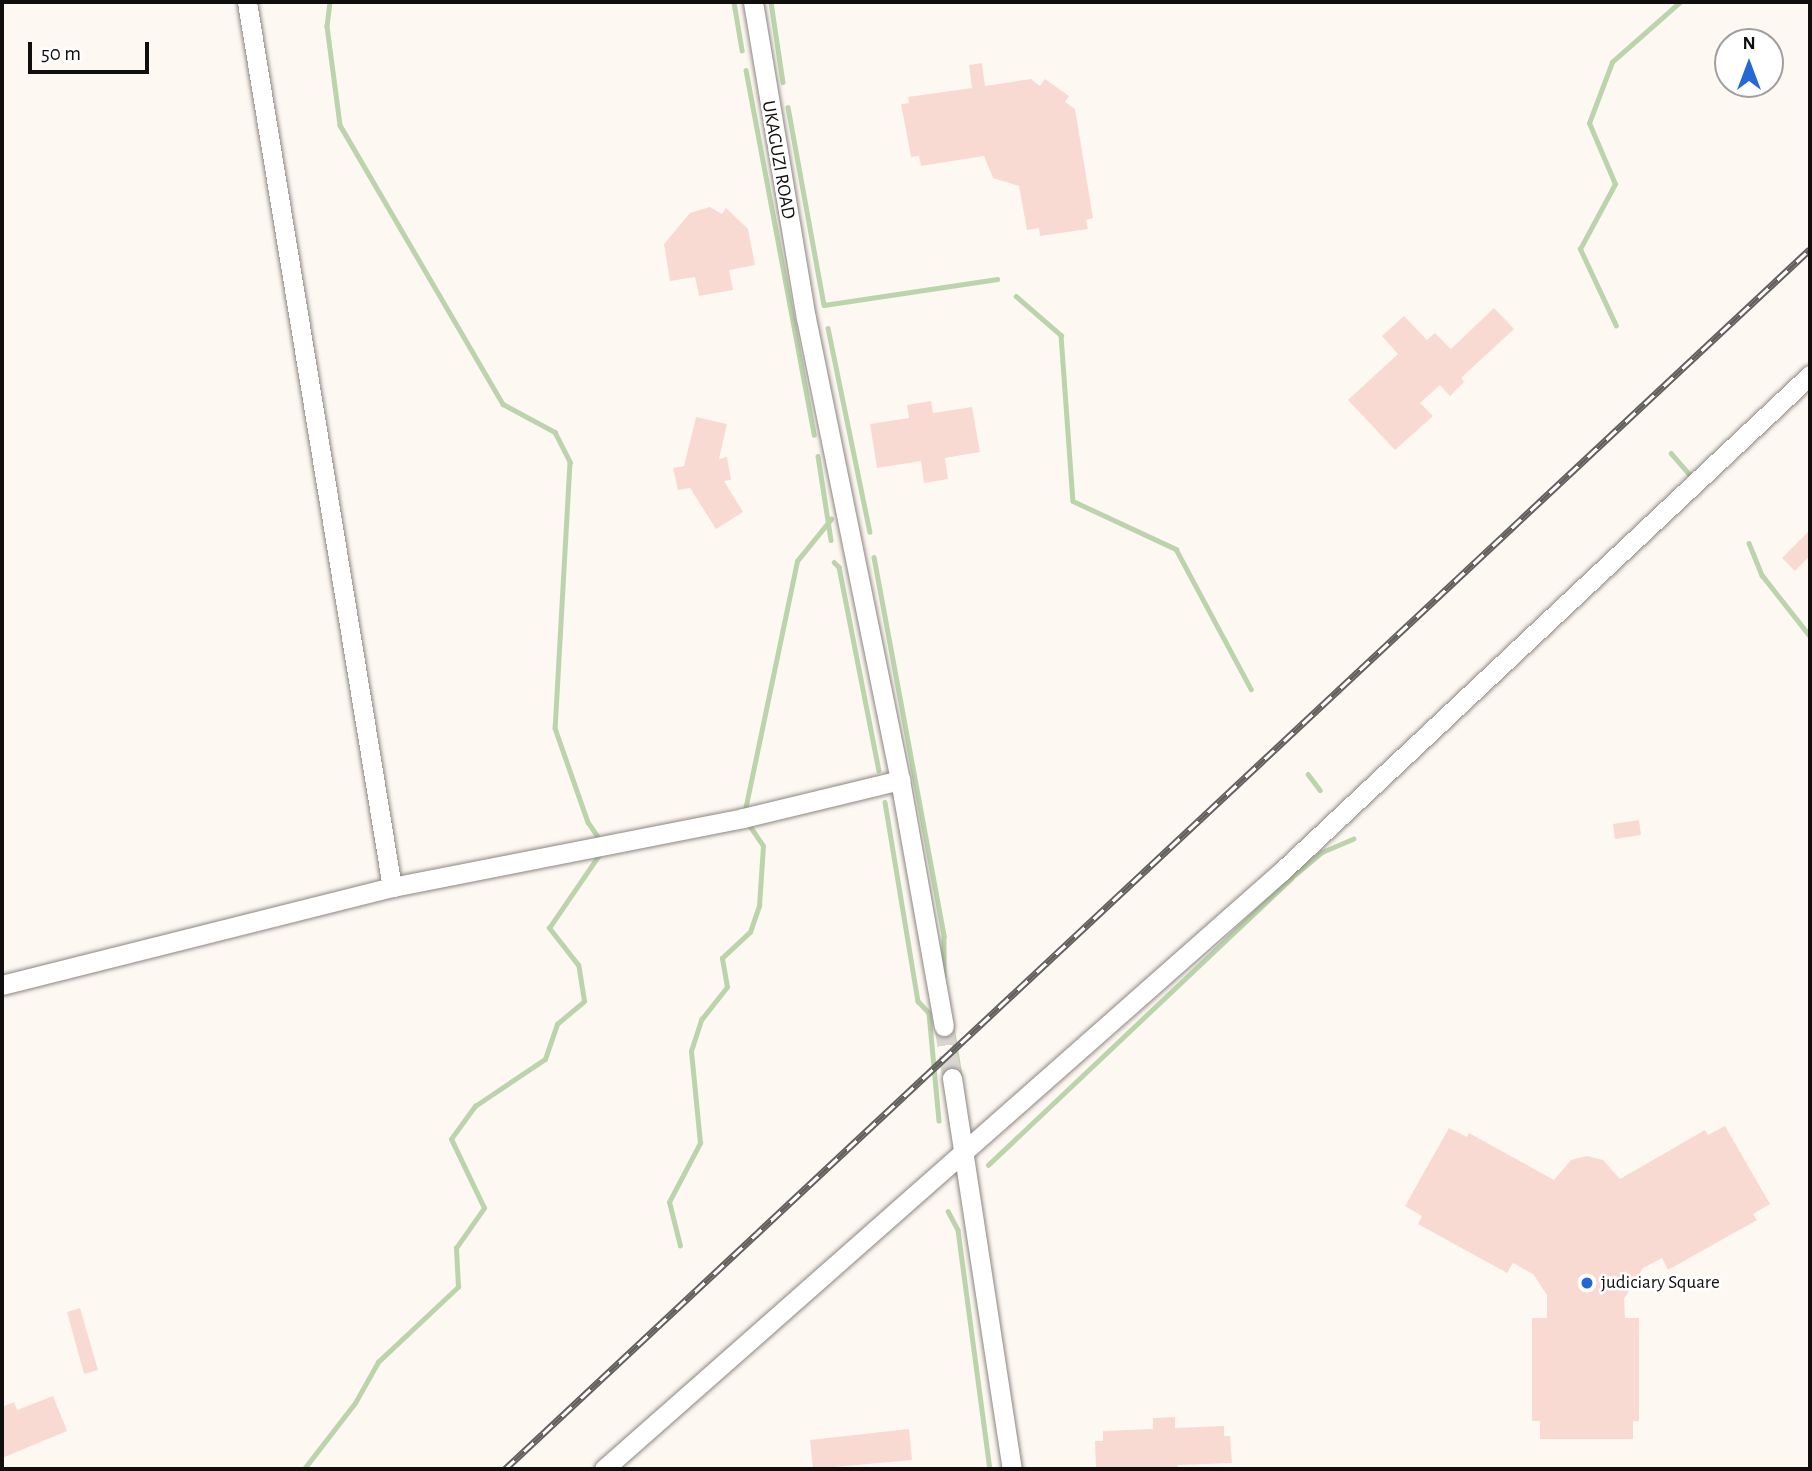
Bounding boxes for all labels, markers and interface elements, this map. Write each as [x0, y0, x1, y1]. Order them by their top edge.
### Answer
scale bar [32, 28, 152, 72]
north arrow [1714, 28, 1784, 98]
text: N [1742, 34, 1756, 53]
text: 50 m [41, 43, 81, 64]
street label: UKAGUZI ROAD [756, 99, 800, 221]
place label: judiciary Square [1601, 1272, 1720, 1294]
marker: judiciary Square [1579, 1275, 1595, 1291]

